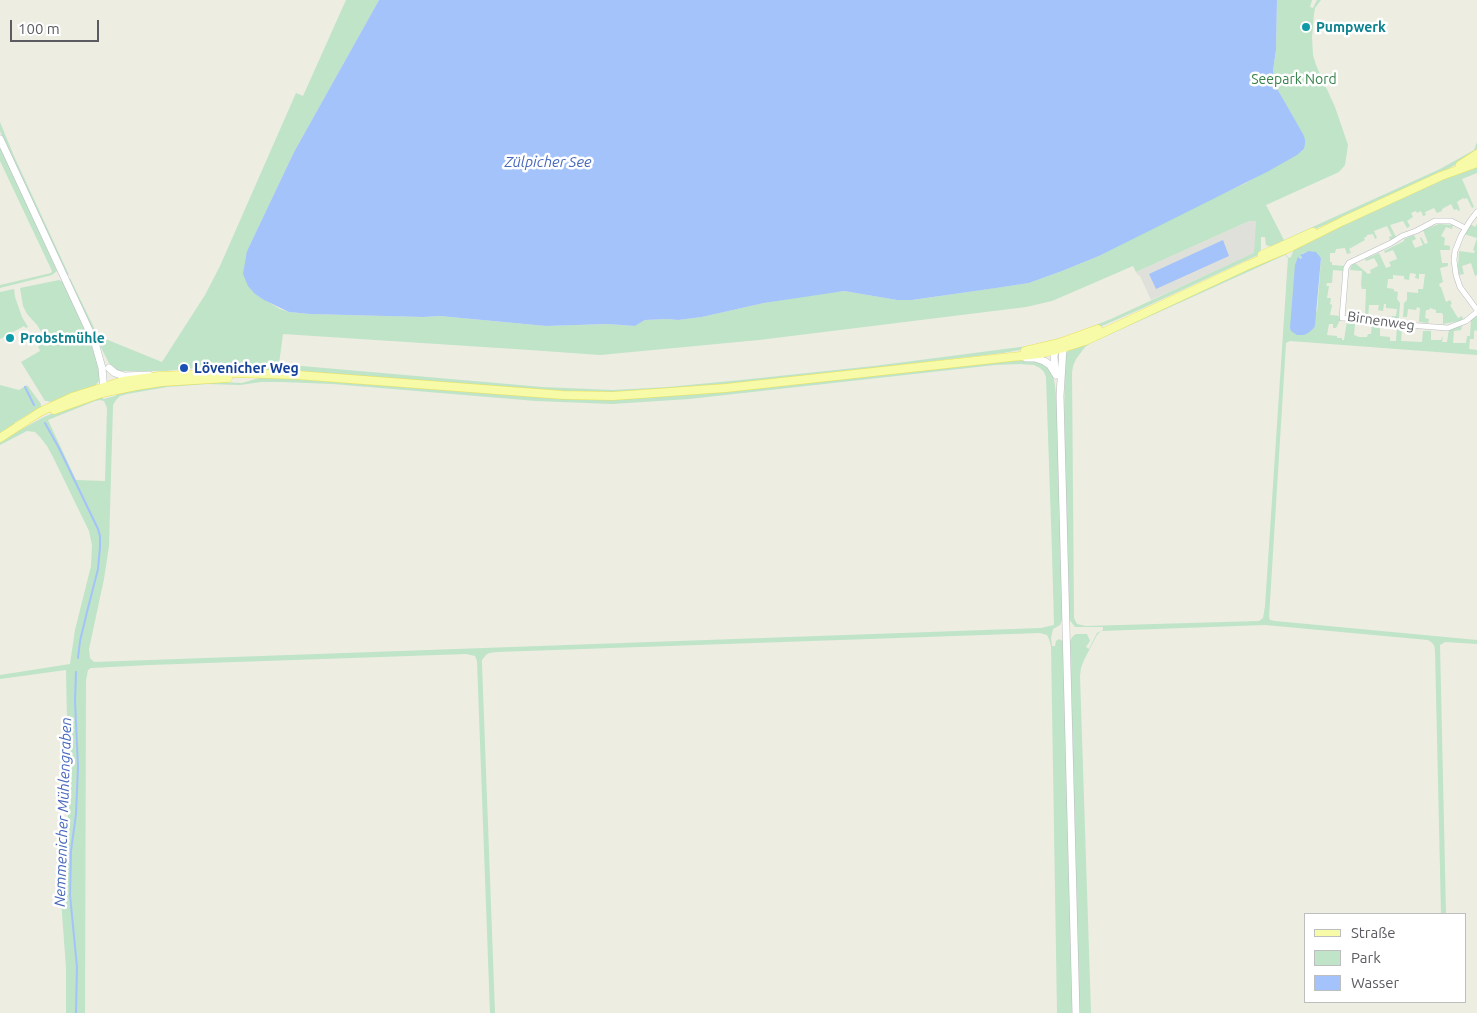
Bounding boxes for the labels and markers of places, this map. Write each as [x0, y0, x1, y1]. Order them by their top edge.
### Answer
place label: Pumpwerk [1316, 19, 1386, 35]
marker: Pumpwerk [1300, 21, 1312, 33]
place label: Probstmühle [20, 330, 105, 346]
marker: Probstmühle [4, 332, 16, 344]
place label: Lövenicher Weg [194, 360, 299, 376]
marker: Lövenicher Weg [178, 362, 190, 374]

